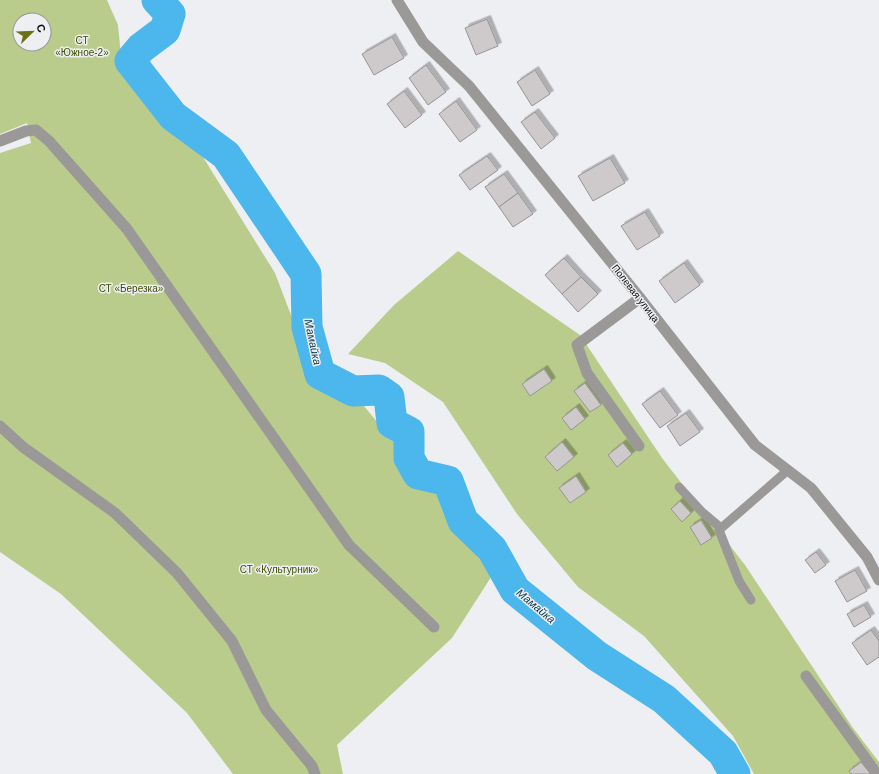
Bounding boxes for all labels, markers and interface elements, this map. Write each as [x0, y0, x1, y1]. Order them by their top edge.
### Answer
north arrow [12, 12, 52, 52]
text: С [34, 22, 48, 34]
park label: СТ «Южное-2» [55, 35, 109, 58]
street label: Полевая улица [610, 262, 662, 325]
park label: СТ «Березка» [99, 283, 164, 294]
water label: Мамайка [302, 318, 324, 366]
park label: СТ «Культурник» [240, 564, 319, 575]
water label: Мамайка [514, 586, 558, 626]

